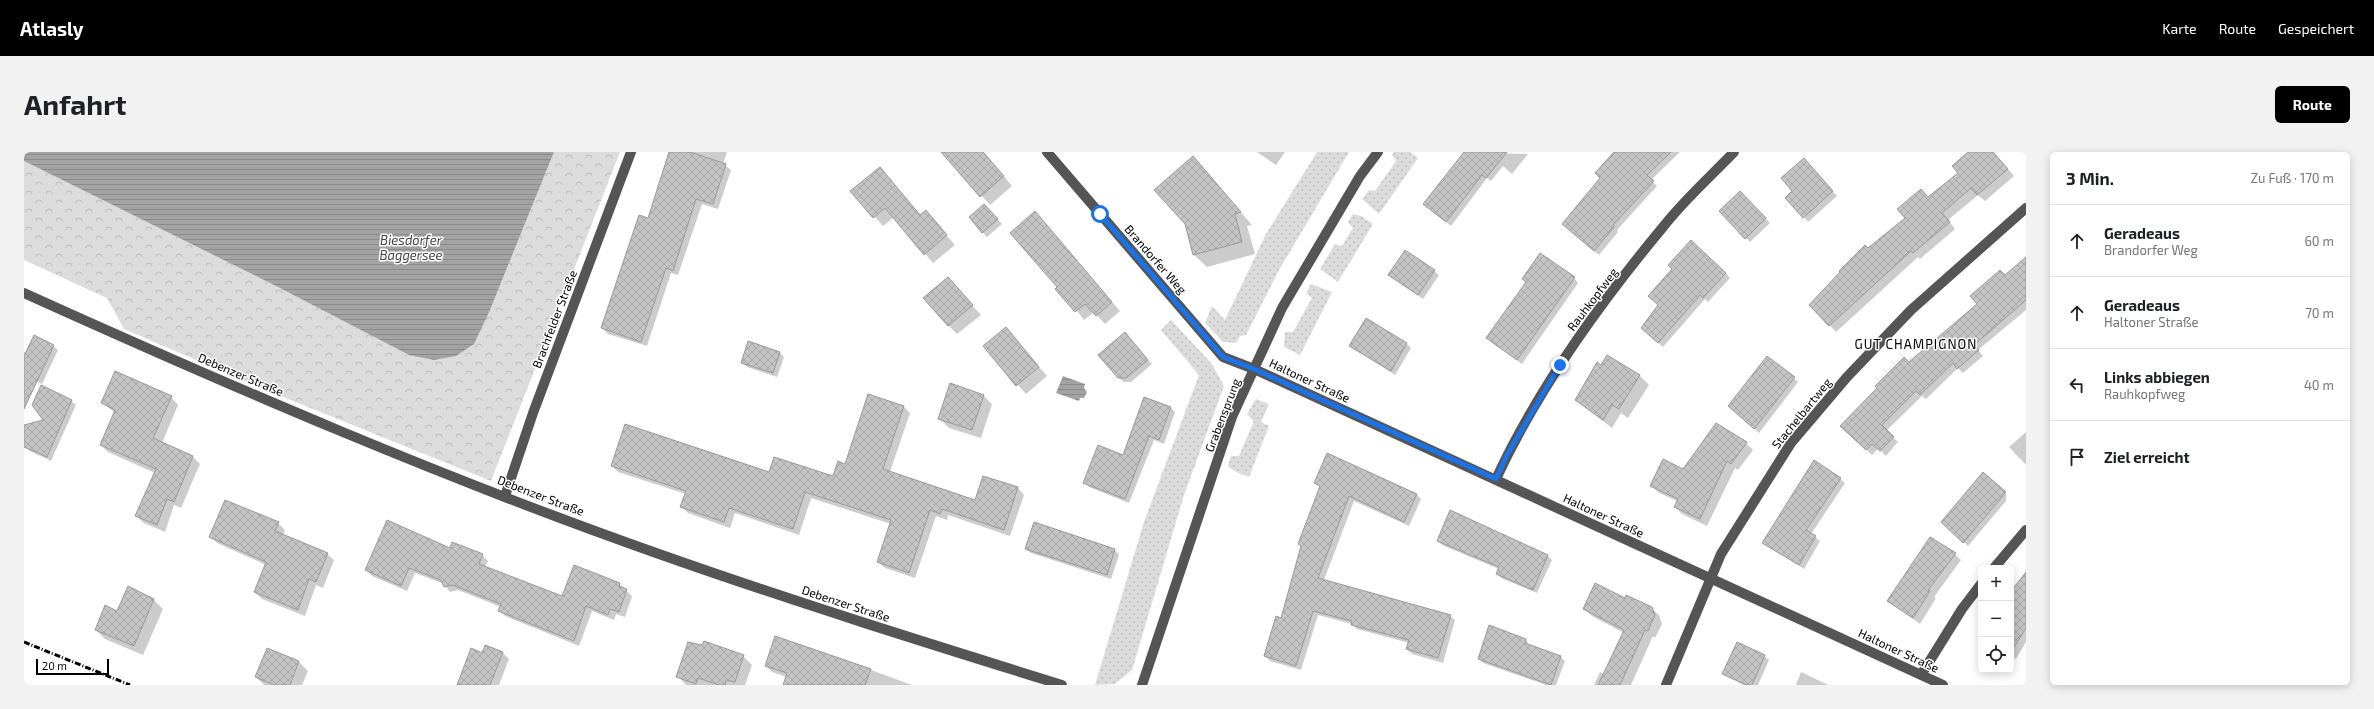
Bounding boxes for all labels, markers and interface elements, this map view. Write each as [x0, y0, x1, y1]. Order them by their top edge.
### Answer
text: Atlasly [20, 17, 84, 40]
text: Karte [2162, 20, 2197, 37]
text: Route [2219, 20, 2256, 37]
text: Gespeichert [2278, 20, 2354, 37]
button: Route [2275, 86, 2350, 123]
text: Anfahrt [24, 87, 127, 121]
text: 3 Min. [2066, 168, 2114, 188]
text: Zu Fuß · 170 m [2251, 170, 2334, 186]
route start [1091, 205, 1109, 223]
street label: Brandorfer Weg [1122, 222, 1190, 297]
text: Geradeaus [2104, 224, 2180, 242]
icon: ahead [2066, 230, 2088, 252]
water label: Biesdorfer Baggersee [379, 232, 443, 263]
text: 60 m [2304, 233, 2334, 249]
text: Brandorfer Weg [2104, 242, 2198, 258]
street label: Rauhkopfweg [1564, 265, 1620, 333]
street label: Brachfelder Straße [529, 268, 579, 370]
text: Geradeaus [2104, 296, 2180, 314]
icon: ahead [2066, 302, 2088, 324]
text: 70 m [2305, 305, 2334, 321]
text: Haltoner Straße [2104, 314, 2199, 330]
district label: GUT CHAMPIGNON [1855, 336, 1977, 352]
street label: Debenzer Straße [196, 350, 286, 398]
street label: Haltoner Straße [1267, 355, 1353, 405]
route end [1551, 356, 1569, 374]
text: Links abbiegen [2104, 368, 2210, 386]
icon: left [2066, 374, 2088, 396]
street label: Stachelbartweg [1768, 375, 1834, 451]
street label: Grabensprung [1202, 376, 1243, 454]
text: 40 m [2304, 377, 2334, 393]
text: Rauhkopfweg [2104, 386, 2185, 402]
icon: arrive [2066, 446, 2088, 468]
text: Ziel erreicht [2104, 448, 2190, 466]
street label: Debenzer Straße [496, 472, 586, 518]
street label: Haltoner Straße [1561, 490, 1647, 540]
map controls [1978, 565, 2014, 673]
button: + [1978, 565, 2014, 601]
street label: Debenzer Straße [800, 582, 892, 624]
button: − [1978, 601, 2014, 637]
street label: Haltoner Straße [1856, 625, 1942, 675]
button: locate [1978, 637, 2014, 673]
scale bar [36, 657, 109, 676]
text: 20 m [42, 659, 67, 672]

